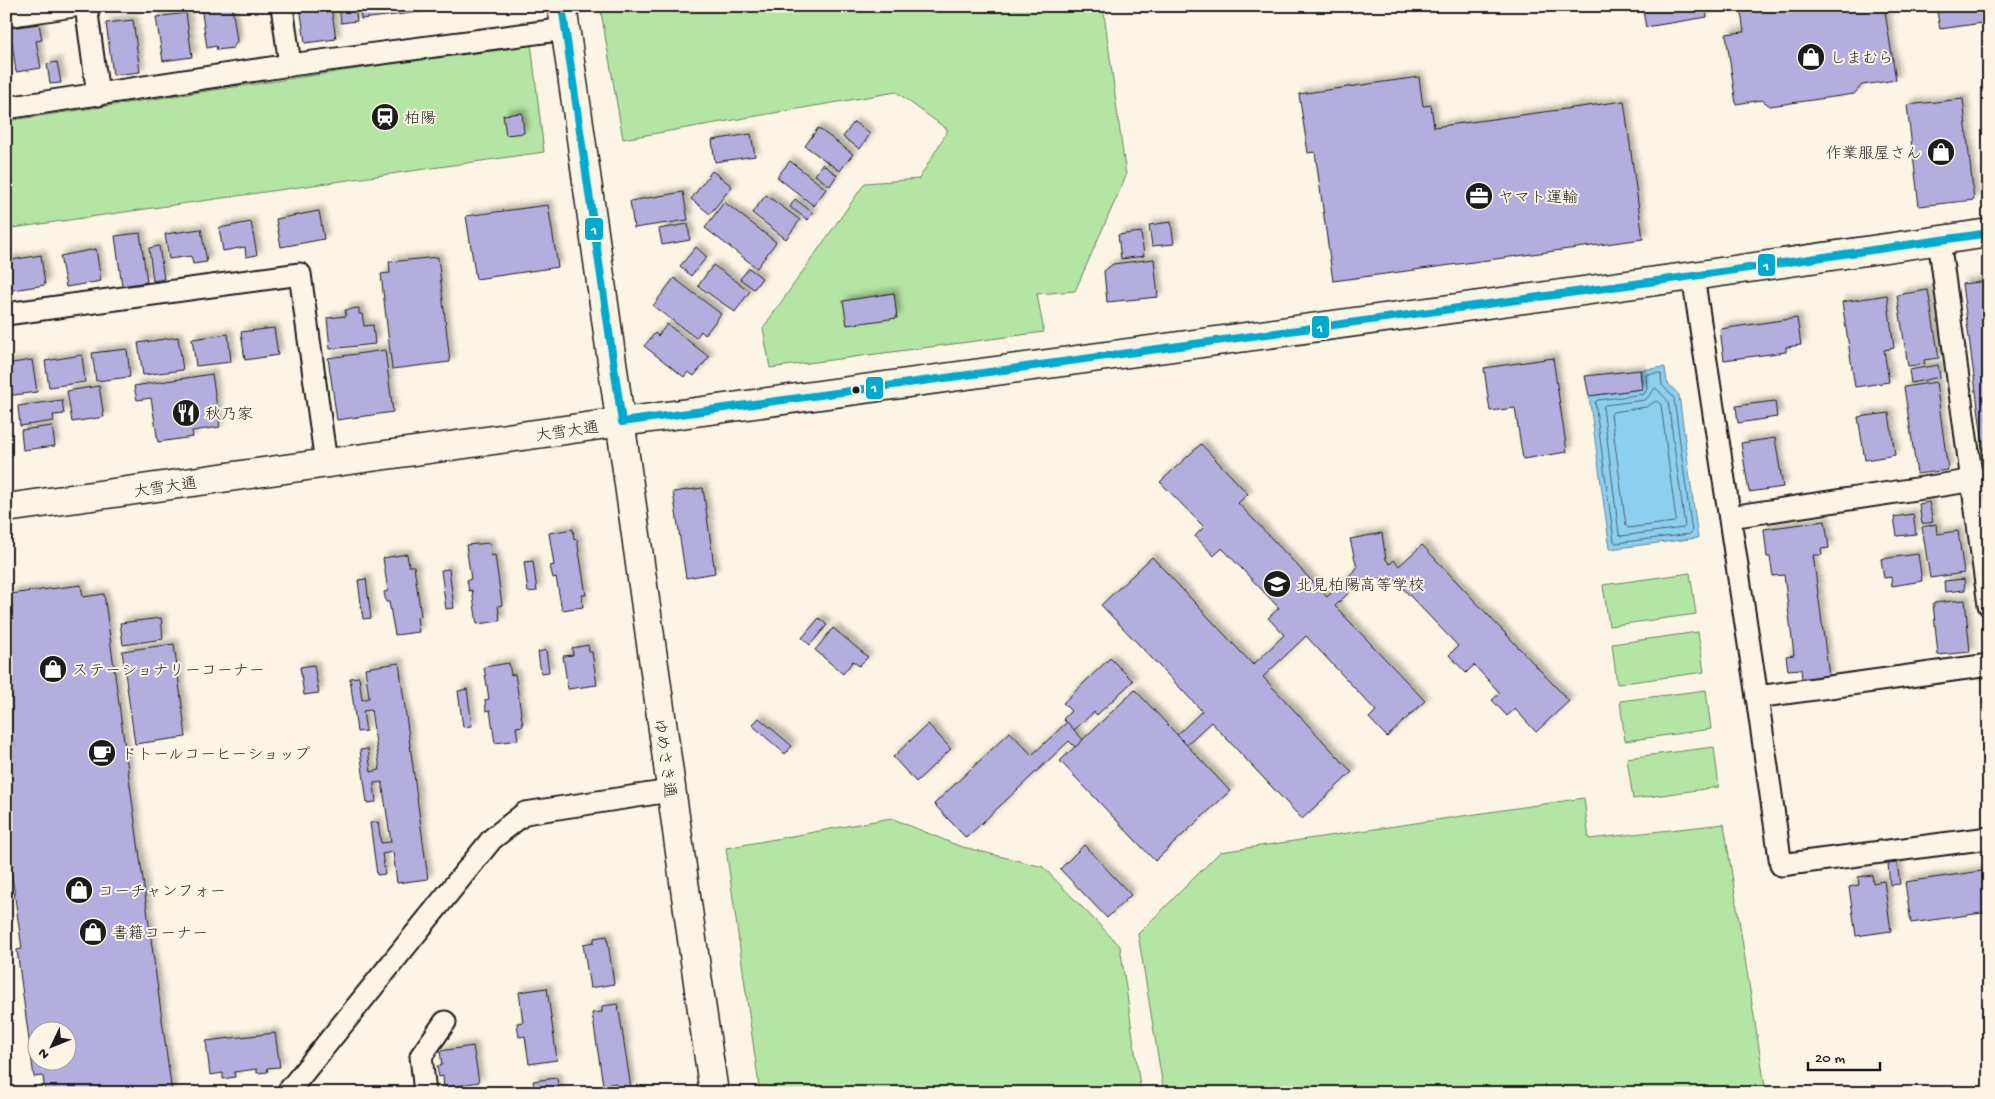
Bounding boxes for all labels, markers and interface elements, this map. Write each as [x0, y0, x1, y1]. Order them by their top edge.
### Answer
shop icon: しまむら [1796, 42, 1826, 72]
place label: しまむら [1830, 50, 1894, 70]
station icon: 柏陽 [370, 102, 400, 132]
place label: 柏陽 [404, 110, 436, 130]
shop icon: 作業服屋さん [1926, 137, 1956, 167]
place label: 作業服屋さん [1826, 145, 1922, 165]
office icon: ヤマト運輸 [1464, 181, 1494, 211]
place label: ヤマト運輸 [1498, 189, 1578, 209]
line badge: 1 [584, 217, 604, 241]
text: 1 [590, 223, 597, 240]
line badge: 1 [1757, 253, 1776, 277]
text: 1 [1762, 259, 1769, 276]
line badge: 1 [1311, 315, 1330, 339]
text: 1 [1316, 321, 1323, 338]
line badge: 1 [865, 376, 884, 400]
text: 1 [870, 381, 877, 398]
unlabelled marker [851, 385, 861, 395]
restaurant icon: 秋乃家 [171, 398, 201, 428]
place label: 秋乃家 [205, 406, 253, 426]
street label: 大雪大通 [534, 419, 601, 447]
street label: 大雪大通 [132, 475, 199, 503]
school or university icon: 北見柏陽高等学校 [1262, 569, 1292, 599]
place label: 北見柏陽高等学校 [1296, 577, 1424, 597]
shop icon: ステーショナリーコーナー [38, 654, 68, 684]
place label: ステーショナリーコーナー [72, 663, 265, 682]
street label: ゆめさき通 [648, 717, 678, 799]
cafe icon: ドトールコーヒーショップ [87, 738, 117, 768]
place label: ドトールコーヒーショップ [121, 746, 311, 766]
shop icon: コーチャンフォー [64, 875, 94, 905]
place label: コーチャンフォー [98, 884, 226, 903]
shop icon: 書籍コーナー [78, 917, 108, 947]
place label: 書籍コーナー [112, 924, 208, 945]
north arrow [28, 1022, 78, 1072]
scale bar [1808, 1039, 1880, 1071]
text: N [35, 1044, 54, 1062]
text: 20 m [1815, 1050, 1845, 1068]

